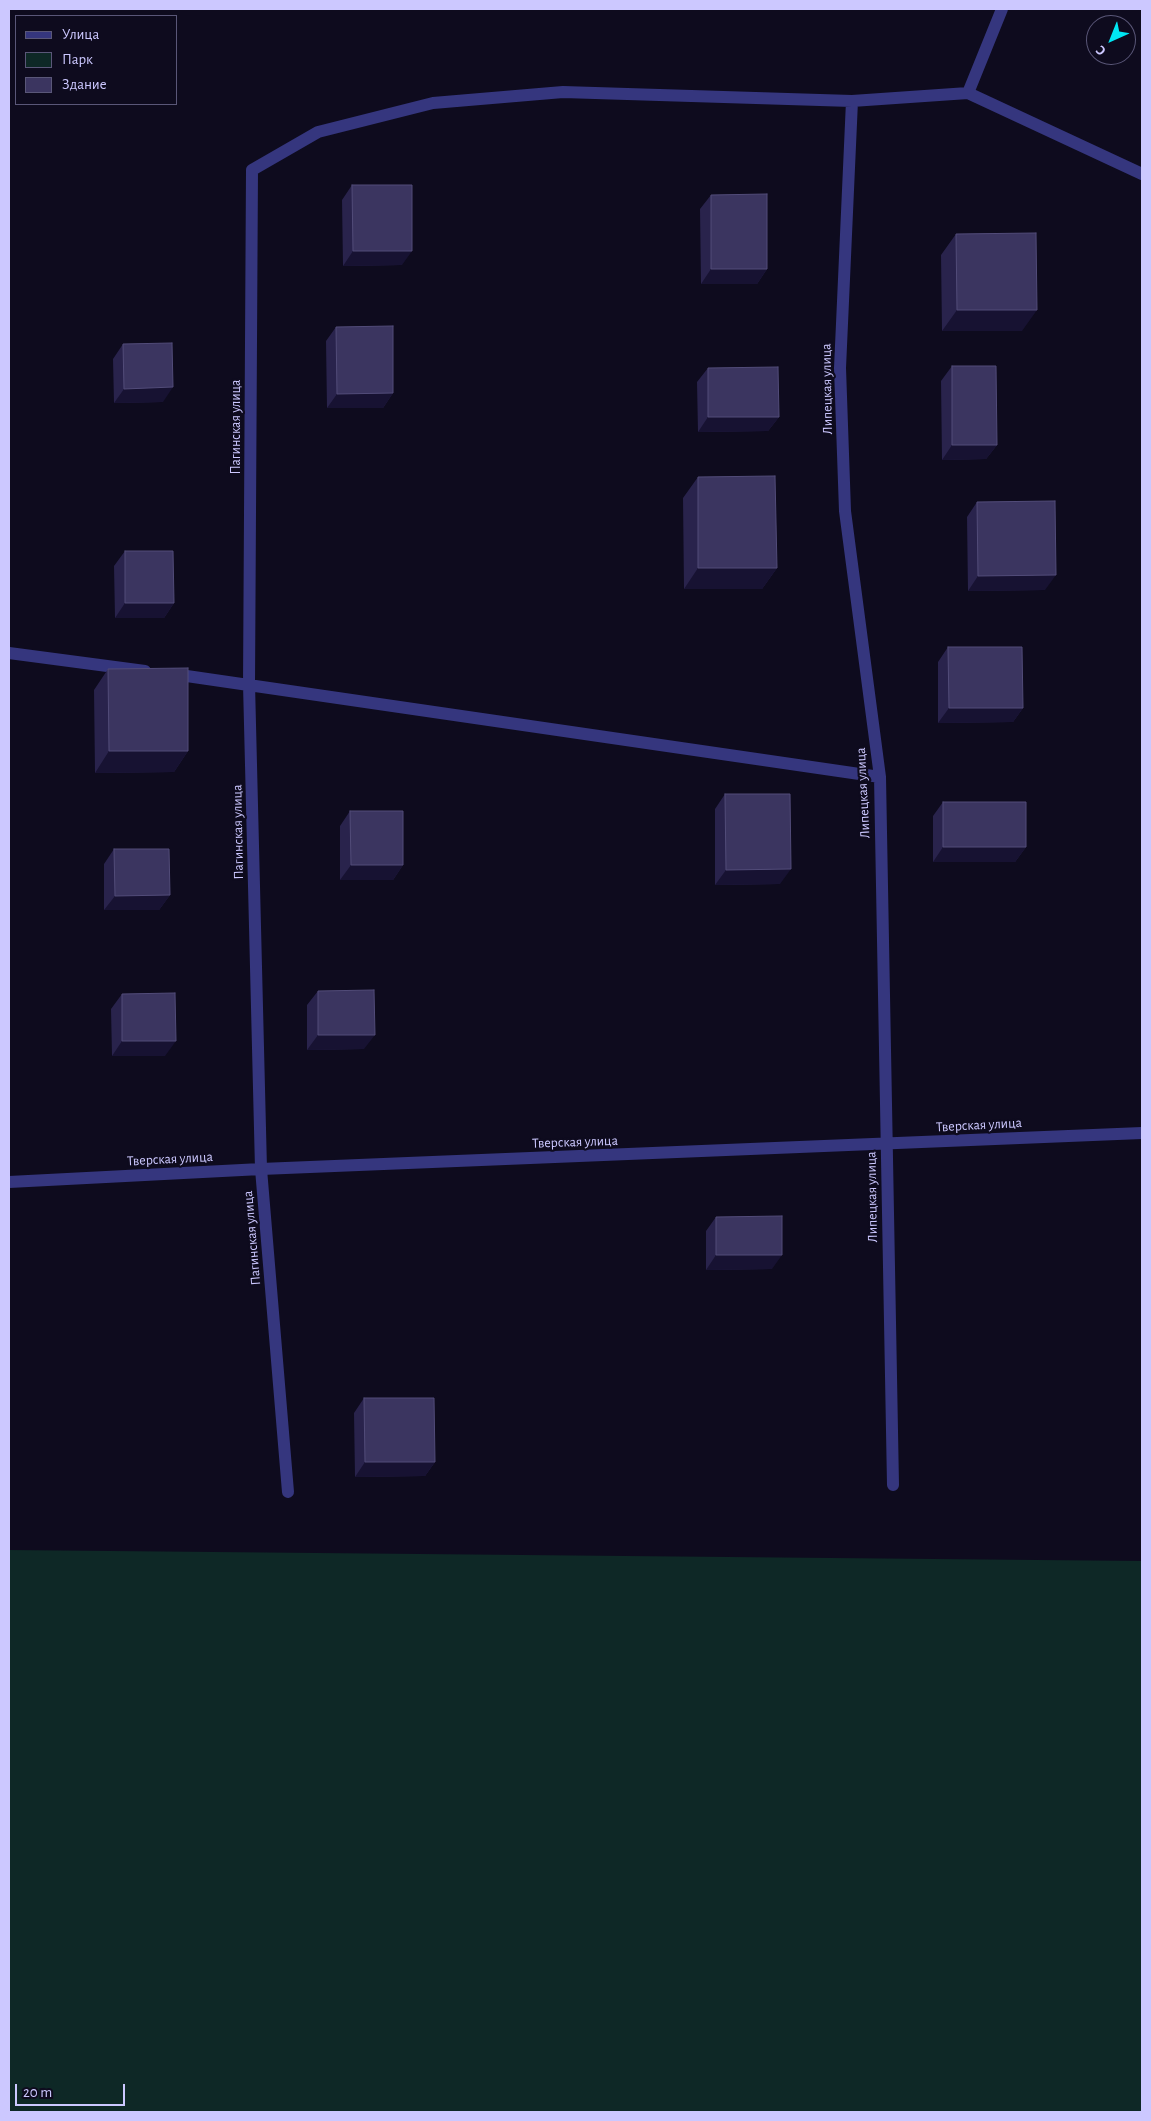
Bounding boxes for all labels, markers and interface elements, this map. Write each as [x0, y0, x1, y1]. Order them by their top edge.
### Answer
legend [15, 15, 178, 105]
north arrow [1086, 15, 1136, 65]
text: Улица [62, 27, 99, 42]
text: С [1094, 42, 1109, 58]
text: Парк [62, 52, 93, 67]
text: Здание [62, 77, 107, 92]
street label: Липецкая улица [818, 343, 836, 435]
street label: Пагинская улица [228, 380, 244, 474]
street label: Липецкая улица [852, 747, 874, 839]
street label: Пагинская улица [229, 784, 247, 880]
street label: Тверская улица [936, 1114, 1022, 1136]
street label: Тверская улица [532, 1132, 618, 1152]
street label: Тверская улица [127, 1148, 213, 1170]
street label: Липецкая улица [863, 1151, 881, 1243]
street label: Пагинская улица [239, 1190, 265, 1286]
scale bar [18, 2074, 128, 2106]
text: 20 m [23, 2085, 52, 2100]

